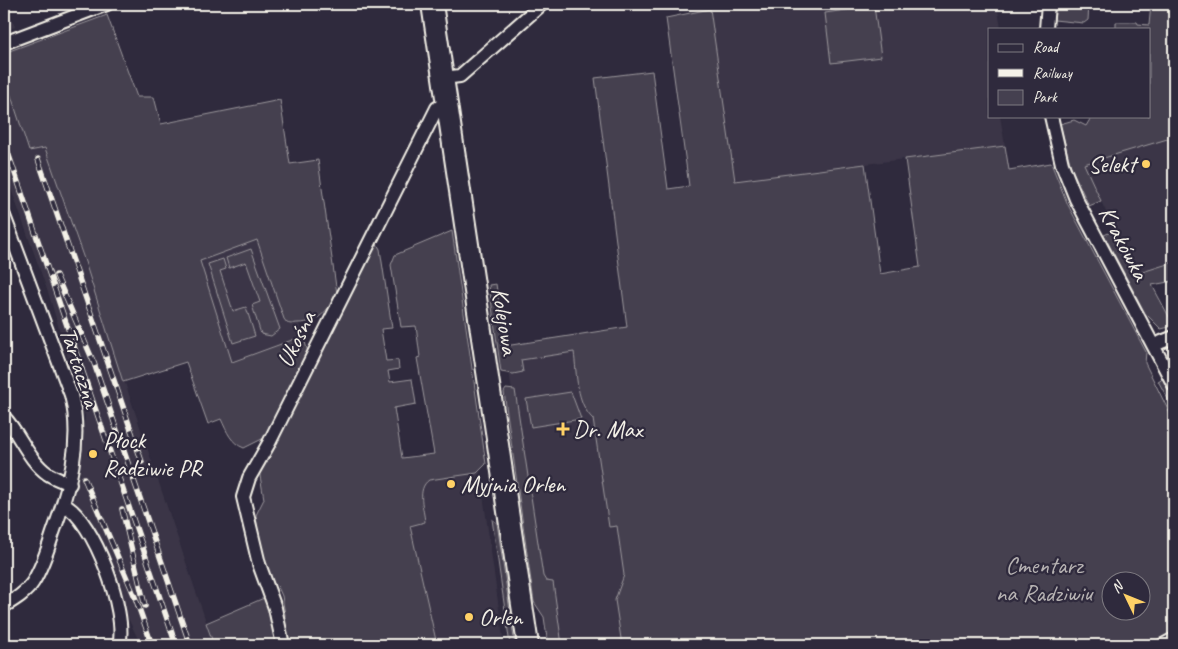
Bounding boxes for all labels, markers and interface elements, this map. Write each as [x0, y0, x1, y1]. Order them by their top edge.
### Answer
legend [988, 28, 1150, 118]
text: Road [1033, 38, 1060, 57]
text: Railway [1033, 64, 1074, 83]
text: Park [1033, 88, 1058, 107]
place label: Selekt [1088, 149, 1139, 179]
marker: Selekt [1140, 158, 1152, 170]
street label: Krakówka [1092, 201, 1157, 287]
street label: Kolejowa [485, 285, 525, 358]
street label: Ukośna [270, 305, 323, 372]
street label: Tartaczna [53, 323, 108, 413]
place label: Dr. Max [573, 414, 644, 444]
marker: Dr. Max [557, 423, 569, 435]
place label: Płock Radziwie PR [103, 425, 203, 483]
marker: Płock Radziwie PR [87, 448, 99, 460]
place label: Myjnia Orlen [461, 469, 566, 499]
marker: Myjnia Orlen [445, 478, 457, 490]
park label: Cmentarz na Radziwiu [996, 550, 1095, 608]
north arrow [1100, 572, 1150, 622]
text: N [1108, 577, 1128, 596]
place label: Orlen [479, 602, 523, 632]
marker: Orlen [463, 611, 475, 623]

